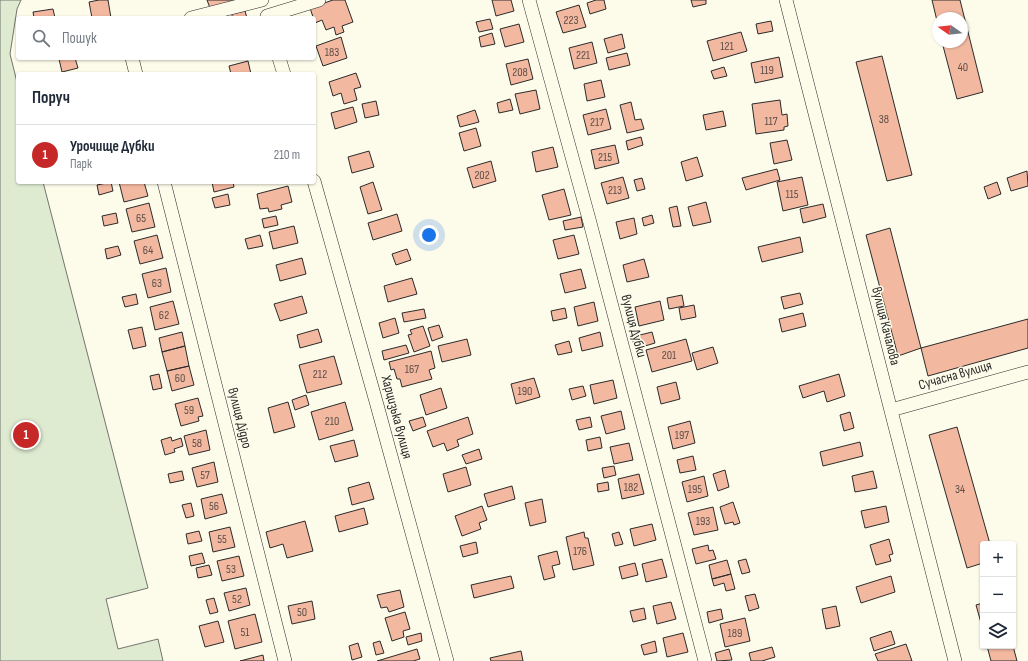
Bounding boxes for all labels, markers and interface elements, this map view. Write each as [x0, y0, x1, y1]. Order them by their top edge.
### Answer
north arrow [932, 12, 968, 48]
house number: 223 [564, 13, 578, 28]
search box [16, 16, 316, 60]
icon: search [30, 27, 52, 49]
text: Пошук [62, 29, 97, 48]
house number: 121 [720, 39, 735, 54]
house number: 183 [325, 45, 339, 60]
house number: 221 [576, 48, 591, 63]
house number: 40 [958, 60, 968, 75]
house number: 119 [760, 63, 774, 78]
house number: 208 [512, 65, 528, 80]
text: Поруч [32, 88, 70, 108]
house number: 38 [879, 112, 889, 127]
house number: 117 [764, 114, 778, 129]
house number: 217 [590, 115, 604, 130]
text: Урочище Дубки [70, 137, 154, 156]
text: 1 [42, 147, 48, 163]
text: 210 m [274, 147, 300, 163]
house number: 215 [598, 150, 612, 165]
text: Парк [70, 156, 92, 172]
house number: 202 [474, 168, 490, 183]
house number: 213 [608, 183, 622, 198]
house number: 115 [785, 187, 799, 202]
house number: 65 [136, 211, 146, 226]
your location [419, 225, 439, 245]
house number: 64 [143, 243, 153, 258]
house number: 63 [152, 276, 162, 291]
street label: вулиця Качалова [868, 285, 904, 367]
street label: вулиця Дубки [617, 293, 651, 359]
house number: 62 [159, 308, 169, 323]
house number: 201 [662, 348, 677, 363]
street label: Сучасна вулиця [916, 356, 994, 394]
house number: 167 [405, 362, 419, 377]
house number: 212 [313, 367, 327, 382]
house number: 60 [175, 371, 185, 386]
street label: Харцизька вулиця [377, 373, 416, 460]
house number: 190 [518, 384, 532, 399]
street label: вулиця Дідро [224, 386, 256, 450]
house number: 59 [184, 403, 194, 418]
house number: 210 [325, 414, 339, 429]
pin: 1 [13, 420, 39, 450]
house number: 197 [675, 428, 689, 443]
house number: 58 [192, 436, 202, 451]
house number: 57 [200, 468, 210, 483]
house number: 182 [624, 480, 638, 495]
house number: 195 [688, 482, 702, 497]
house number: 34 [955, 482, 965, 497]
house number: 56 [209, 499, 219, 514]
house number: 193 [696, 514, 710, 529]
house number: 55 [217, 532, 227, 547]
map controls [980, 541, 1016, 649]
button: + [980, 541, 1016, 577]
house number: 176 [573, 544, 587, 559]
house number: 53 [226, 562, 236, 577]
button: − [980, 577, 1016, 613]
house number: 52 [232, 592, 242, 607]
house number: 50 [297, 605, 307, 620]
button: layers [980, 613, 1016, 649]
house number: 51 [240, 625, 250, 640]
house number: 189 [728, 626, 742, 641]

